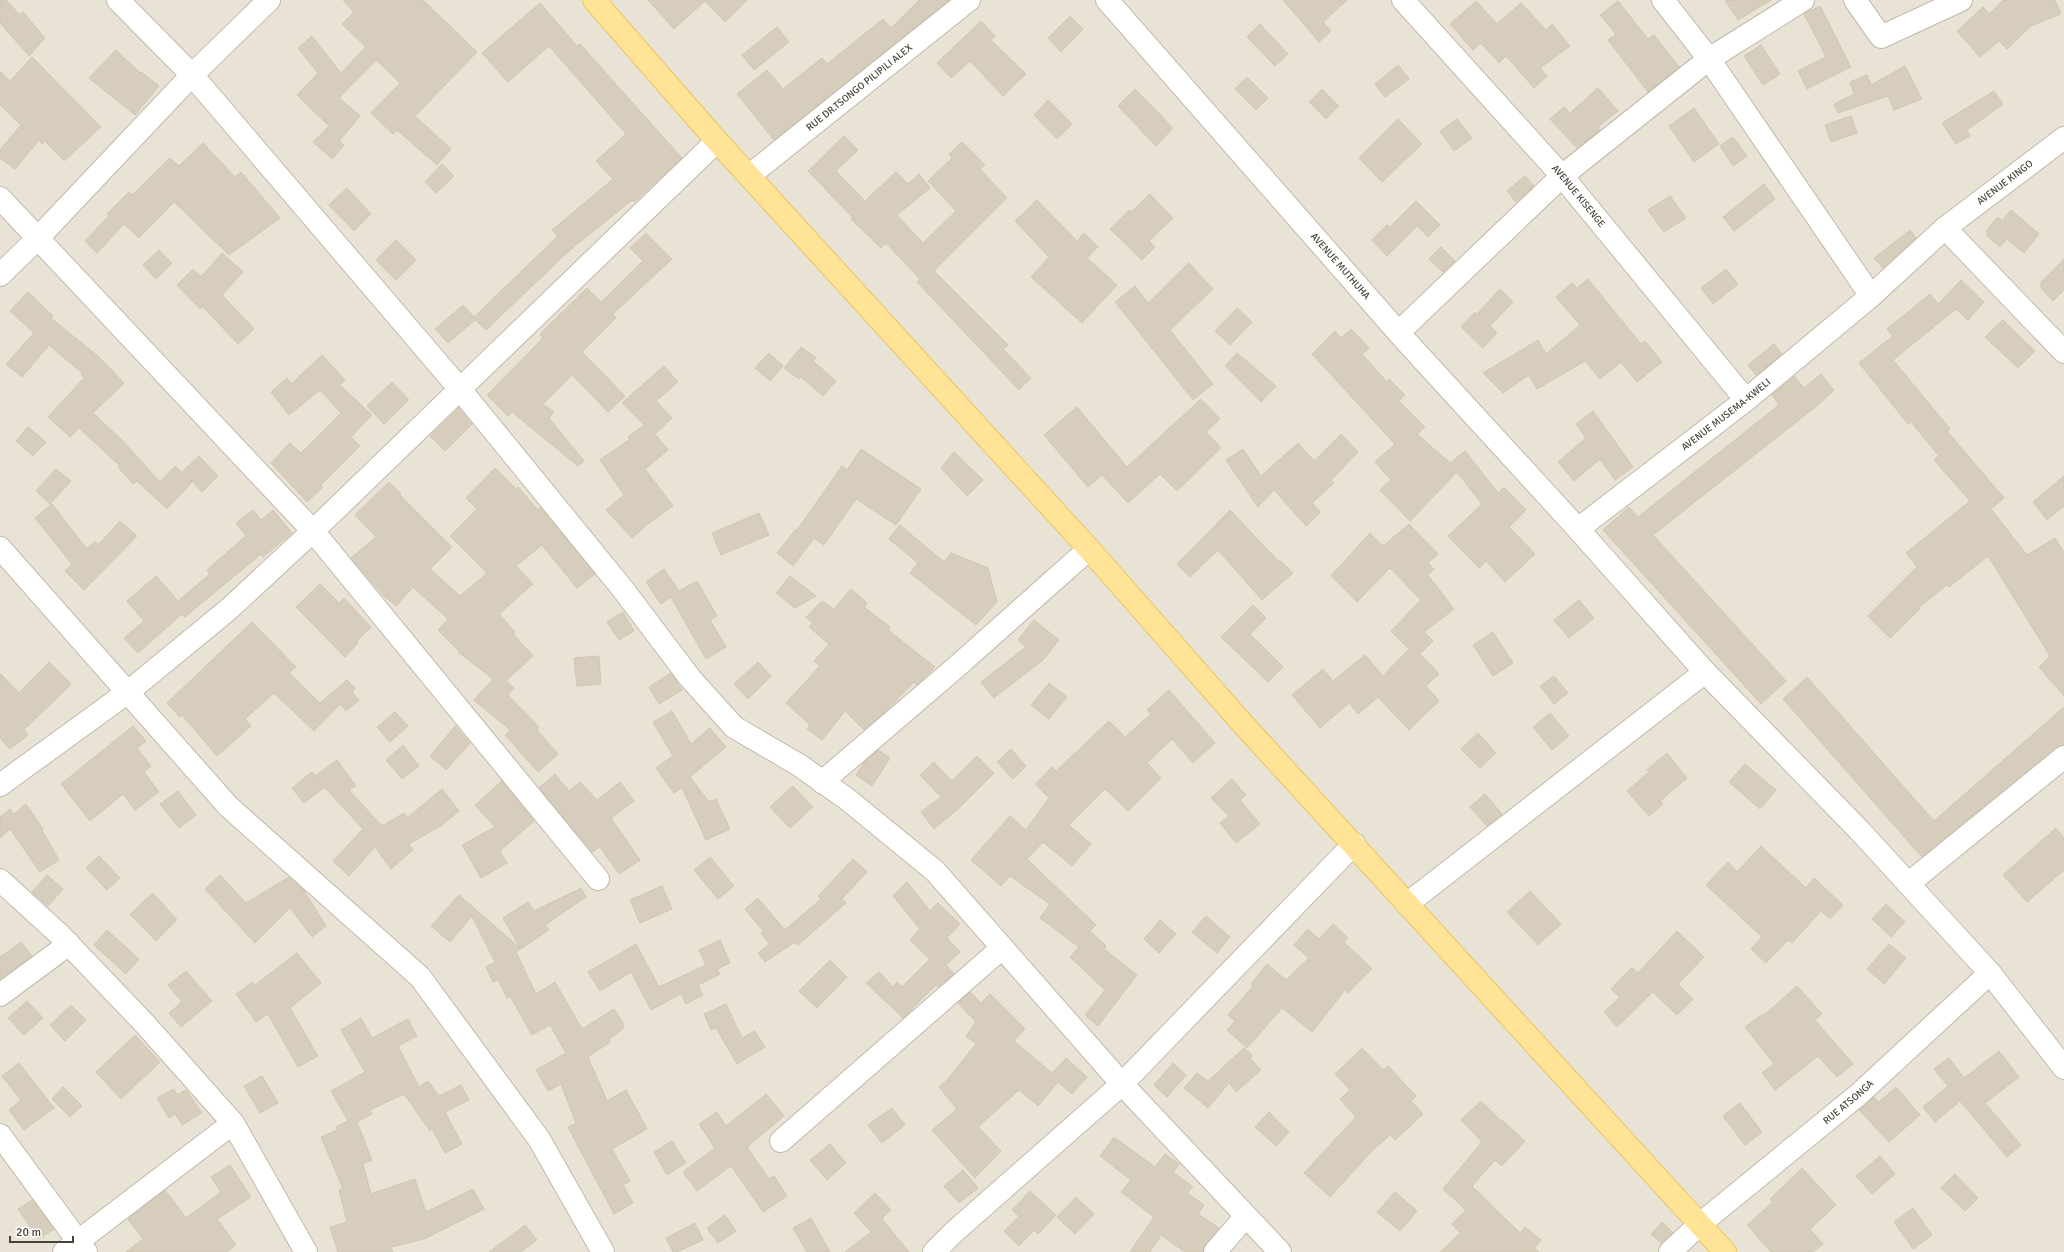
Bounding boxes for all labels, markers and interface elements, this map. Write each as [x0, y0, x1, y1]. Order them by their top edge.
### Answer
street label: RUE DR.TSONGO PILIPILI ALEX [804, 42, 915, 134]
street label: AVENUE KINGO [1974, 157, 2036, 208]
street label: AVENUE KISENGE [1549, 162, 1608, 230]
street label: AVENUE MUTHUHA [1308, 231, 1373, 302]
street label: AVENUE MUSEMA-KWELI [1679, 376, 1773, 453]
street label: RUE ATSONGA [1821, 1078, 1876, 1127]
scale bar [10, 1218, 73, 1244]
text: 20 m [16, 1225, 41, 1240]

